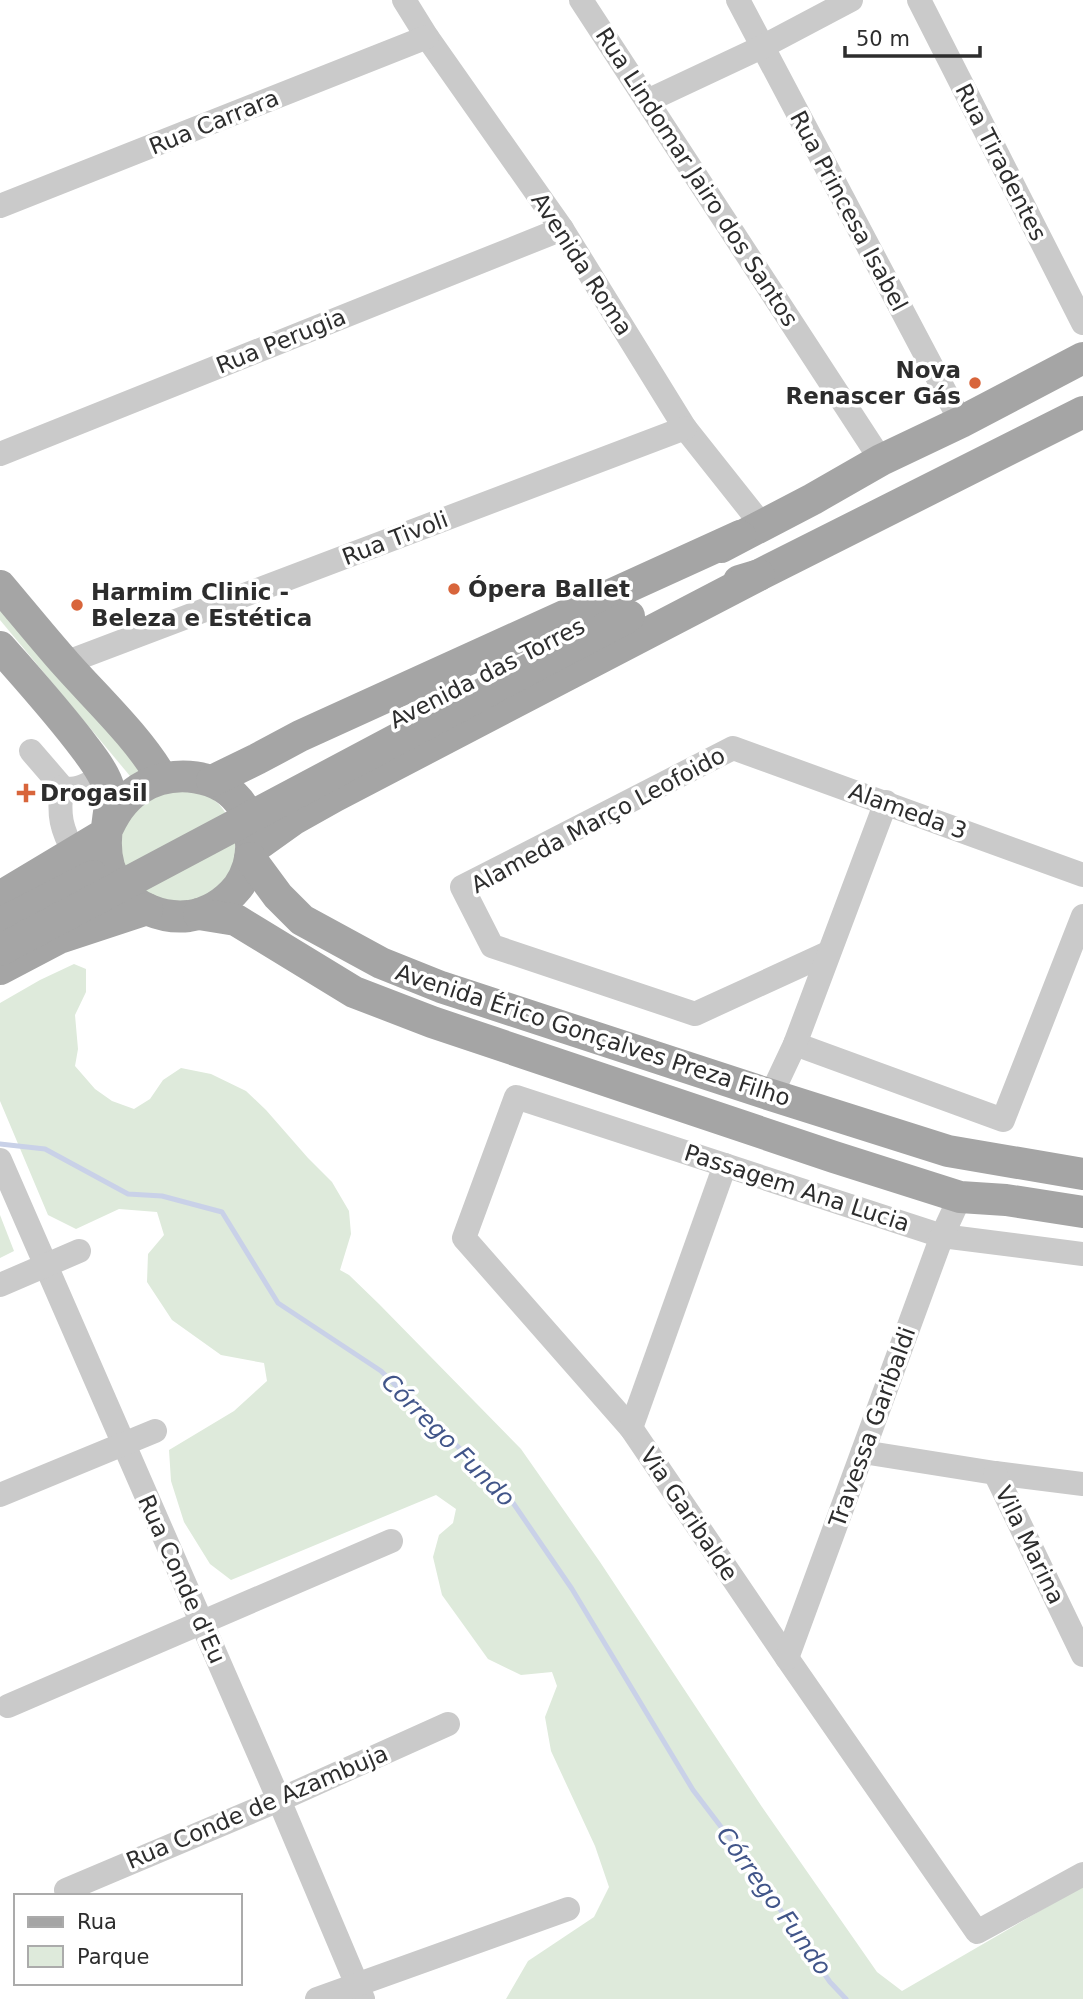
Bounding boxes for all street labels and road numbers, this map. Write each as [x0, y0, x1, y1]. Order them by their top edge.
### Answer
street label: Rua Lindomar Jairo dos Santos [591, 23, 803, 331]
street label: Rua Tiradentes [950, 79, 1052, 245]
street label: Rua Carrara [146, 84, 282, 160]
street label: Rua Princesa Isabel [785, 106, 913, 316]
street label: Avenida Roma [526, 188, 638, 340]
street label: Rua Perugia [213, 303, 349, 379]
street label: Rua Tivoli [338, 506, 452, 570]
street label: Avenida das Torres [385, 613, 589, 733]
street label: Alameda Março Leofoido [467, 742, 729, 898]
street label: Alameda 3 [846, 778, 970, 844]
street label: Avenida Érico Gonçalves Preza Filho [392, 958, 794, 1111]
street label: Passagem Ana Lucia [681, 1139, 913, 1237]
street label: Travessa Garibaldi [823, 1323, 920, 1532]
street label: Via Garibalde [635, 1443, 743, 1585]
street label: Vila Marina [990, 1482, 1070, 1608]
street label: Rua Conde d'Eu [133, 1491, 231, 1667]
street label: Rua Conde de Azambuja [122, 1740, 392, 1874]

